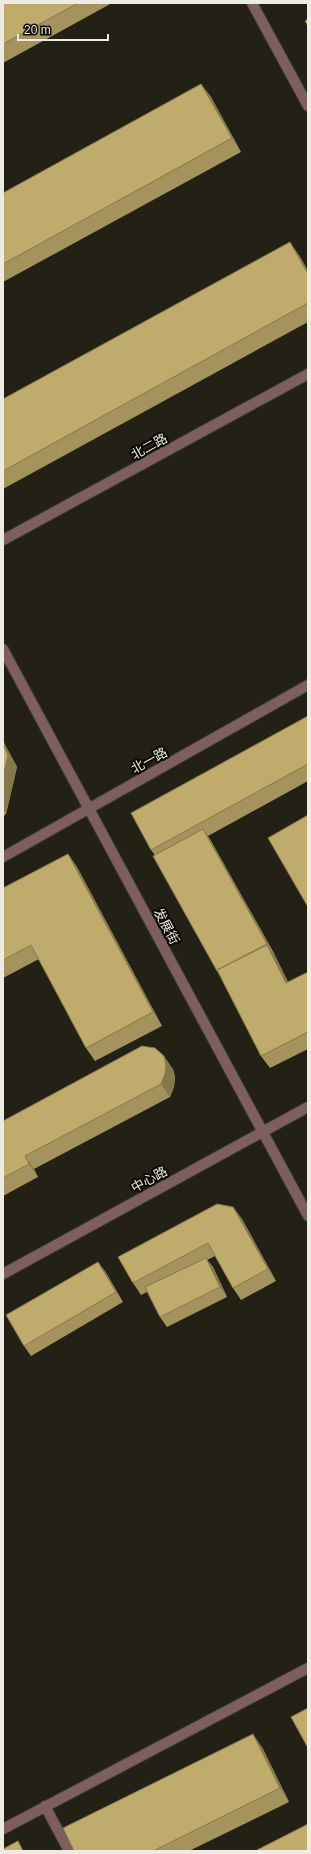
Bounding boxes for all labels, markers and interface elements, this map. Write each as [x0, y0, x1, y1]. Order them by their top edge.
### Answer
scale bar [18, 16, 108, 42]
text: 20 m [24, 23, 51, 37]
street label: 北二路 [129, 430, 170, 462]
street label: 北一路 [129, 744, 170, 776]
street label: 发展街 [151, 905, 182, 947]
street label: 中心路 [129, 1163, 170, 1195]

